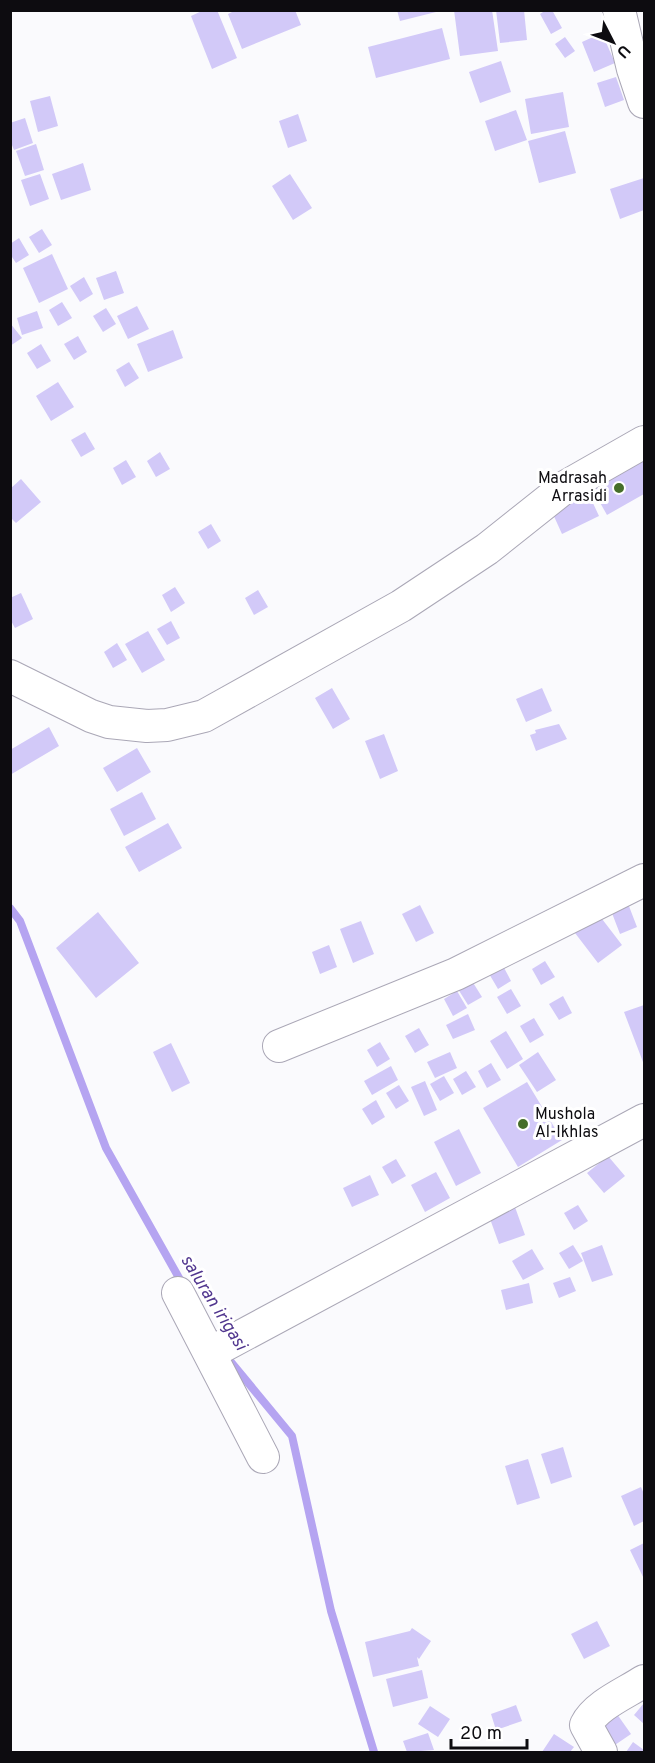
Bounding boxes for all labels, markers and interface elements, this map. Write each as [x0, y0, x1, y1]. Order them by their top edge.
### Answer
north arrow [583, 12, 643, 72]
text: U [611, 40, 634, 62]
place label: Madrasah Arrasidi [538, 469, 607, 507]
marker: Madrasah Arrasidi [612, 481, 626, 495]
place label: Mushola Al-Ikhlas [535, 1105, 598, 1143]
marker: Mushola Al-Ikhlas [516, 1117, 530, 1131]
water label: saluran irigasi [174, 1251, 252, 1357]
scale bar [451, 1712, 528, 1750]
text: 20 m [460, 1723, 502, 1746]

